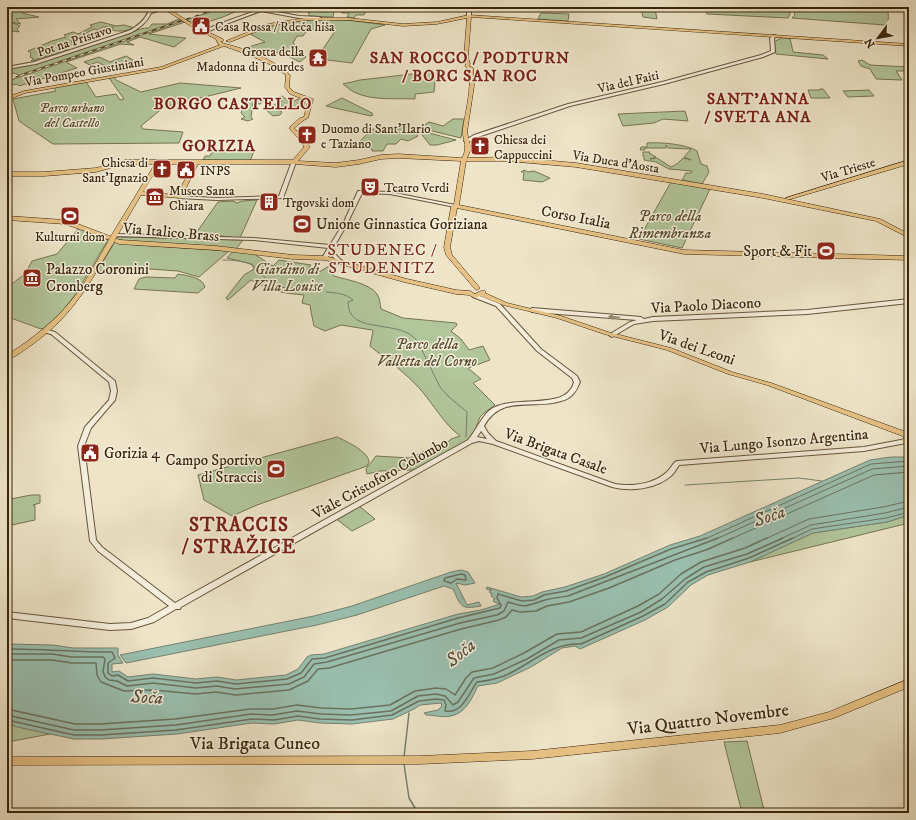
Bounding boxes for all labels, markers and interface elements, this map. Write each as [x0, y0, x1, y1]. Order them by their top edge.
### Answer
public building icon: Casa Rossa / Rdeča hiša [190, 15, 212, 37]
north arrow [858, 18, 898, 58]
place label: Casa Rossa / Rdeča hiša [215, 19, 335, 35]
street label: Pot na Pristavo [35, 21, 114, 61]
text: N [862, 35, 879, 50]
place label: Grotta della Madonna di Lourdes [196, 44, 304, 75]
temple icon: Grotta della Madonna di Lourdes [307, 47, 329, 69]
district label: SAN ROCCO / PODTURN / BORC SAN ROC [370, 48, 570, 86]
street label: Via Pompeo Giustiniani [22, 54, 145, 91]
street label: Via del Faiti [595, 67, 660, 97]
district label: SANT'ANNA / SVETA ANA [703, 89, 812, 127]
district label: BORGO CASTELLO [154, 94, 312, 114]
park label: Parco urbano del Castello [39, 100, 105, 131]
place label: Duomo di Sant'Ilario e Taziano [321, 121, 431, 152]
church icon: Duomo di Sant'Ilario e Taziano [296, 124, 318, 146]
place label: Chiesa dei Cappuccini [494, 132, 552, 163]
church icon: Chiesa dei Cappuccini [469, 135, 491, 157]
district label: GORIZIA [182, 136, 256, 156]
street label: Via Duca d'Aosta [570, 147, 661, 177]
street label: Via Trieste [818, 154, 877, 186]
place label: Chiesa di Sant'Ignazio [82, 155, 148, 186]
church icon: Chiesa di Sant'Ignazio [151, 158, 173, 180]
public building icon: INPS [175, 159, 197, 181]
place label: INPS [200, 163, 231, 179]
theatre icon: Teatro Verdi [359, 176, 381, 198]
place label: Teatro Verdi [384, 180, 449, 196]
place label: Museo Santa Chiara [169, 183, 235, 214]
museum icon: Museo Santa Chiara [144, 186, 166, 208]
building icon: Trgovski dom [258, 191, 280, 213]
place label: Trgovski dom [283, 195, 354, 211]
street label: Corso Italia [540, 201, 613, 234]
sports icon: Kulturni dom [59, 205, 81, 227]
park label: Parco della Rimembranza [628, 207, 711, 243]
sports icon: Unione Ginnastica Goriziana [291, 213, 313, 235]
place label: Unione Ginnastica Goriziana [316, 215, 488, 234]
street label: Via Italico Brass [121, 219, 220, 246]
place label: Kulturni dom [35, 229, 105, 245]
district label: STUDENEC / STUDENITZ [328, 240, 437, 278]
sports icon: Sport & Fit [815, 240, 837, 262]
place label: Sport & Fit [743, 242, 812, 261]
place label: Palazzo Coronini Cronberg [46, 260, 149, 296]
park label: Giardino di Villa Louise [251, 260, 323, 296]
museum icon: Palazzo Coronini Cronberg [21, 267, 43, 289]
street label: Via Paolo Diacono [649, 293, 762, 318]
one-way arrow [608, 313, 620, 320]
street label: Via dei Leoni [655, 325, 738, 369]
park label: Parco della Valletta del Corno [377, 335, 477, 371]
street label: Via Brigata Casale [501, 424, 610, 479]
street label: Via Lungo Isonzo Argentina [698, 425, 870, 458]
street label: Viale Cristoforo Colombo [308, 433, 452, 524]
public building icon: Gorizia 4 [79, 442, 101, 464]
place label: Gorizia 4 [104, 444, 160, 463]
place label: Campo Sportivo di Straccis [166, 451, 262, 487]
sports icon: Campo Sportivo di Straccis [265, 458, 287, 480]
water label: Soča [749, 500, 789, 533]
district label: STRACCIS / STRAŽICE [181, 514, 296, 559]
water label: Soča [440, 634, 481, 673]
water label: Soča [129, 685, 164, 710]
street label: Via Quattro Novembre [625, 699, 790, 741]
street label: Via Brigata Cuneo [189, 733, 320, 755]

